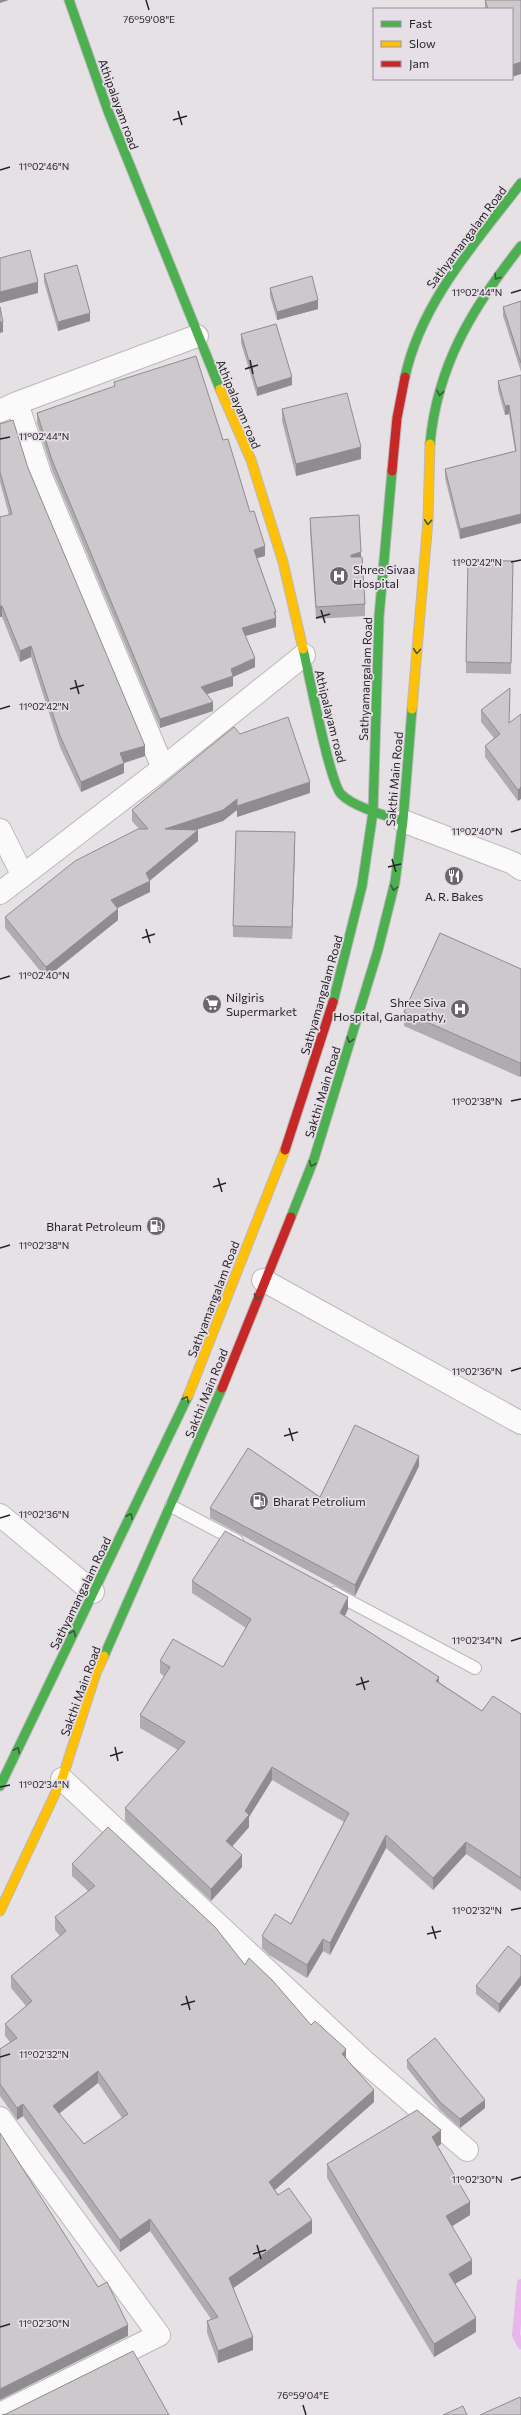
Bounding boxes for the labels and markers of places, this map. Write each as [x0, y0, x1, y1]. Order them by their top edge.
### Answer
place label: Shree Sivaa Hospital [353, 562, 415, 590]
hospital icon: Shree Sivaa Hospital [328, 565, 350, 587]
restaurant icon: A. R. Bakes [443, 865, 465, 887]
place label: A. R. Bakes [425, 889, 483, 903]
place label: Nilgiris Supermarket [226, 990, 297, 1018]
supermarket icon: Nilgiris Supermarket [201, 993, 223, 1015]
place label: Shree Siva Hospital, Ganapathy, [333, 995, 446, 1023]
hospital icon: Shree Siva Hospital, Ganapathy, [449, 998, 471, 1020]
fuel station icon: Bharat Petroleum [145, 1215, 167, 1237]
place label: Bharat Petroleum [46, 1219, 142, 1233]
fuel station icon: Bharat Petrolium [248, 1490, 270, 1512]
place label: Bharat Petrolium [273, 1494, 366, 1508]

